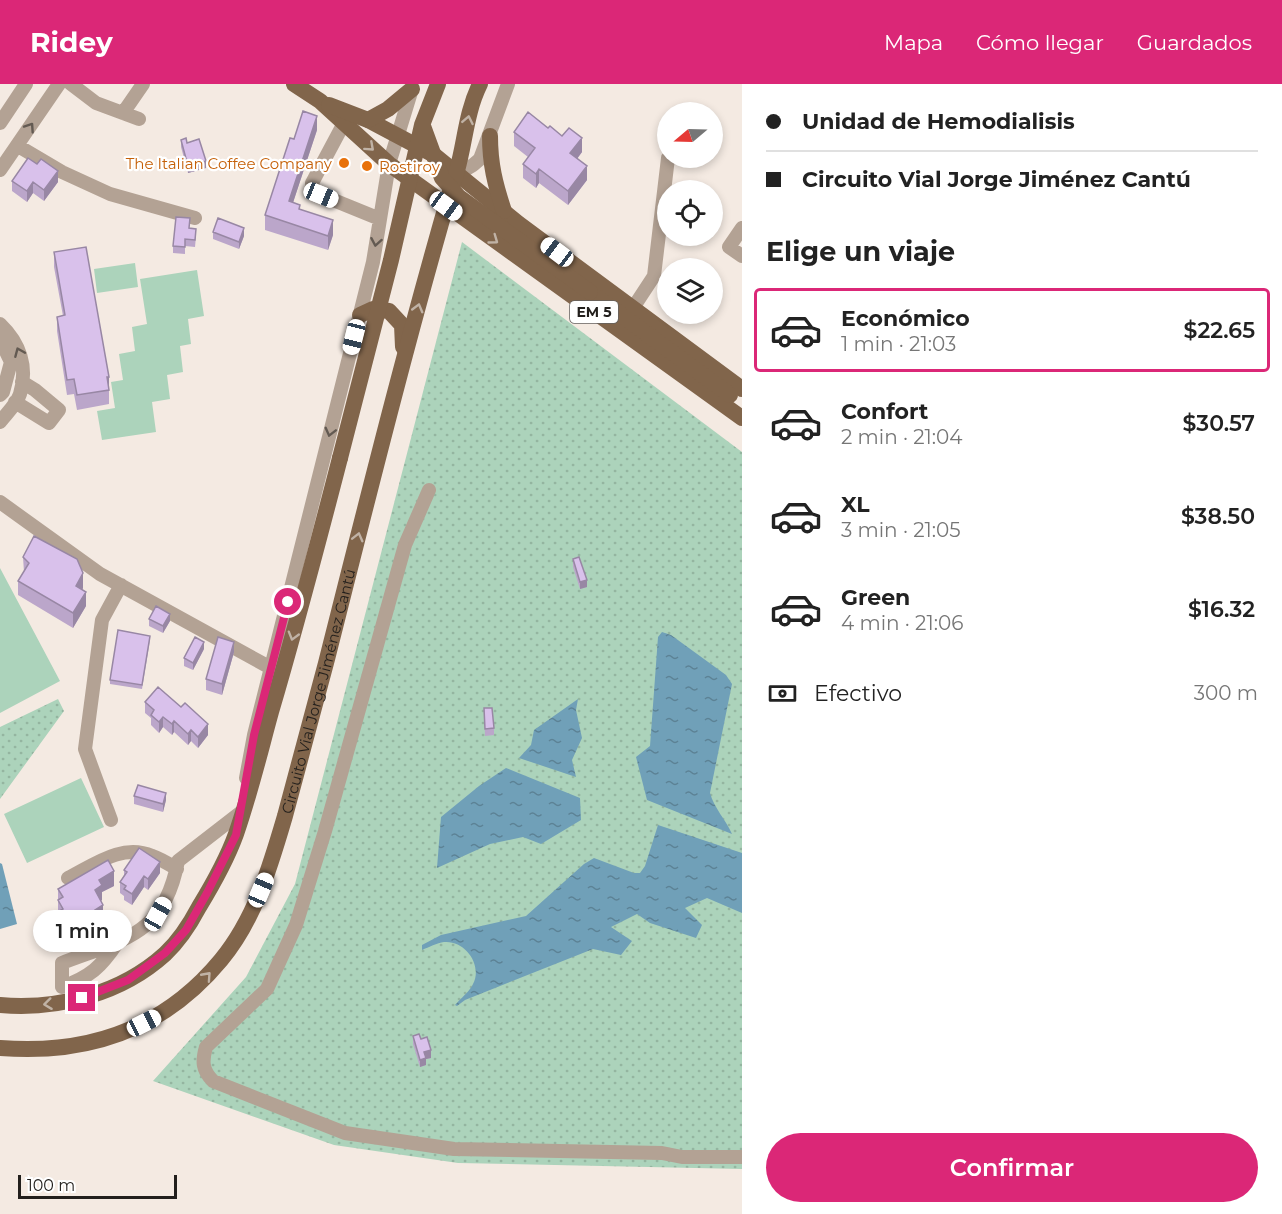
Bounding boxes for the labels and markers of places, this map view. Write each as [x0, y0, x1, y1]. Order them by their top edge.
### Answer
place label: The Italian Coffee Company [126, 154, 333, 173]
marker: The Italian Coffee Company [337, 156, 351, 170]
place label: Rostiroy [379, 157, 441, 176]
marker: Rostiroy [360, 159, 374, 173]

